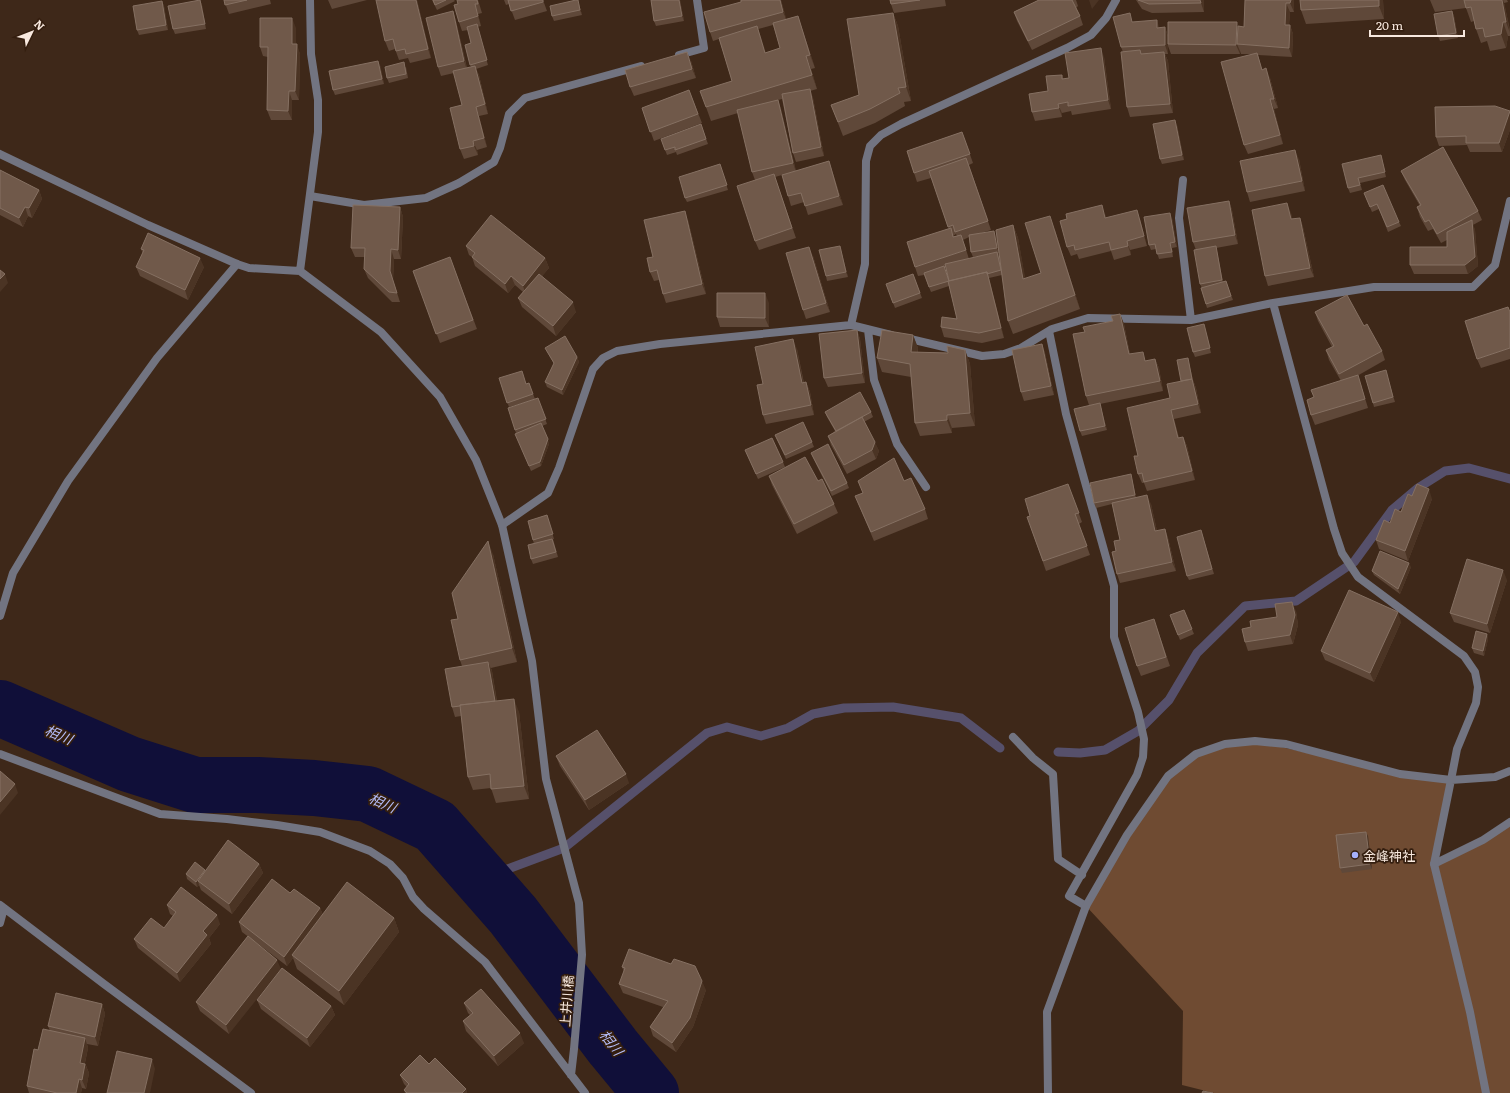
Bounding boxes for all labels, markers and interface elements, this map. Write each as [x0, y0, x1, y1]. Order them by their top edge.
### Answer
north arrow [12, 12, 52, 52]
scale bar [1370, 12, 1464, 38]
text: N [31, 16, 49, 33]
text: 20 m [1376, 16, 1403, 34]
water label: 相川 [42, 719, 78, 749]
water label: 相川 [366, 787, 402, 818]
place label: 金峰神社 [1363, 846, 1415, 865]
marker: 金峰神社 [1350, 850, 1360, 860]
street label: 上井川橋 [555, 974, 577, 1028]
water label: 相川 [596, 1025, 630, 1061]

